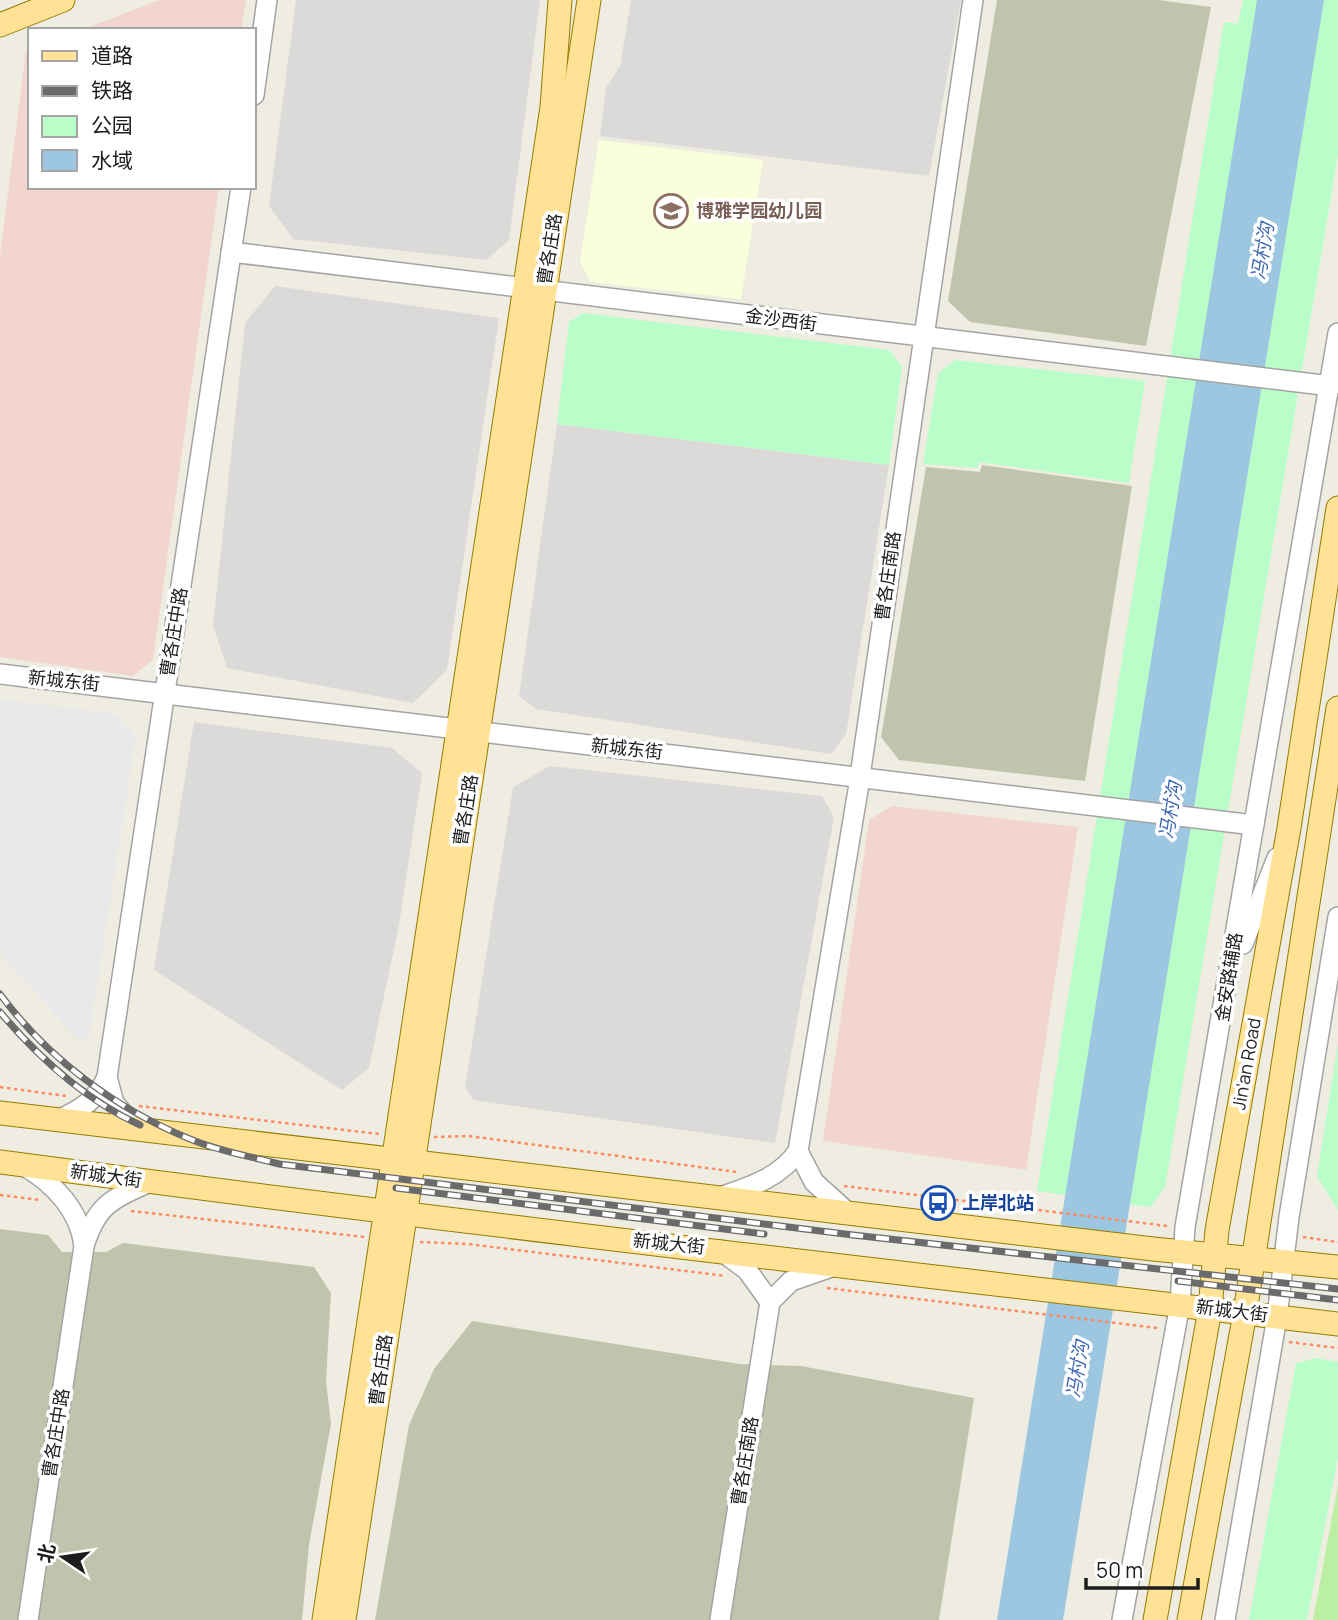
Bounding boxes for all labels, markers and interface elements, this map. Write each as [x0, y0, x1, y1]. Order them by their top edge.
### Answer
legend [28, 28, 256, 189]
text: 道路 [91, 41, 133, 69]
text: 铁路 [91, 76, 133, 104]
text: 公园 [91, 111, 133, 139]
text: 水域 [91, 146, 133, 174]
school or university icon: 博雅学园幼儿园 [652, 192, 690, 230]
place label: 博雅学园幼儿园 [696, 198, 822, 222]
street label: 曹各庄路 [532, 211, 566, 286]
water label: 冯村沟 [1245, 219, 1280, 281]
street label: 金沙西街 [744, 303, 818, 335]
street label: 曹各庄南路 [869, 530, 905, 622]
street label: 曹各庄中路 [154, 586, 192, 678]
street label: 新城东街 [27, 664, 101, 696]
street label: 新城东街 [590, 732, 664, 764]
street label: 曹各庄路 [448, 772, 482, 847]
water label: 冯村沟 [1153, 778, 1188, 840]
street label: 金安路辅路 [1209, 931, 1247, 1023]
street label: Jin'an Road [1226, 1016, 1266, 1112]
street label: 新城大街 [69, 1158, 143, 1192]
bus stop icon: 上岸北站 [919, 1184, 957, 1222]
place label: 上岸北站 [962, 1190, 1034, 1214]
street label: 新城大街 [632, 1227, 706, 1259]
street label: 新城大街 [1195, 1294, 1269, 1326]
street label: 曹各庄路 [363, 1333, 397, 1407]
water label: 冯村沟 [1060, 1337, 1095, 1399]
street label: 曹各庄中路 [36, 1387, 74, 1479]
street label: 曹各庄南路 [725, 1415, 763, 1507]
north arrow [28, 1522, 98, 1592]
text: 北 [32, 1541, 61, 1565]
scale bar [1086, 1546, 1198, 1590]
text: 50 m [1096, 1556, 1143, 1584]

